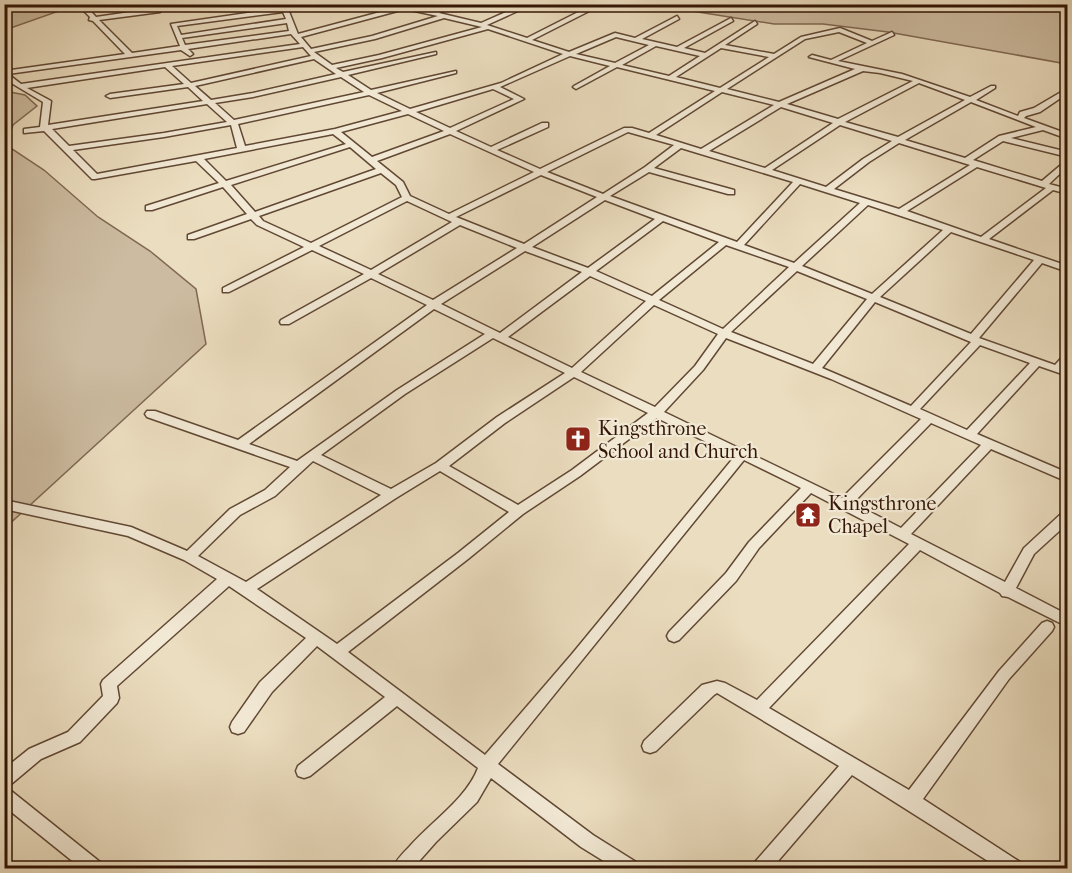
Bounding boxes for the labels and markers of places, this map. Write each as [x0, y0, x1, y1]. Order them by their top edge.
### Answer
place label: Kingsthrone School and Church [598, 417, 759, 463]
church icon: Kingsthrone School and Church [563, 424, 593, 454]
place label: Kingsthrone Chapel [828, 492, 936, 538]
temple icon: Kingsthrone Chapel [793, 500, 823, 530]

